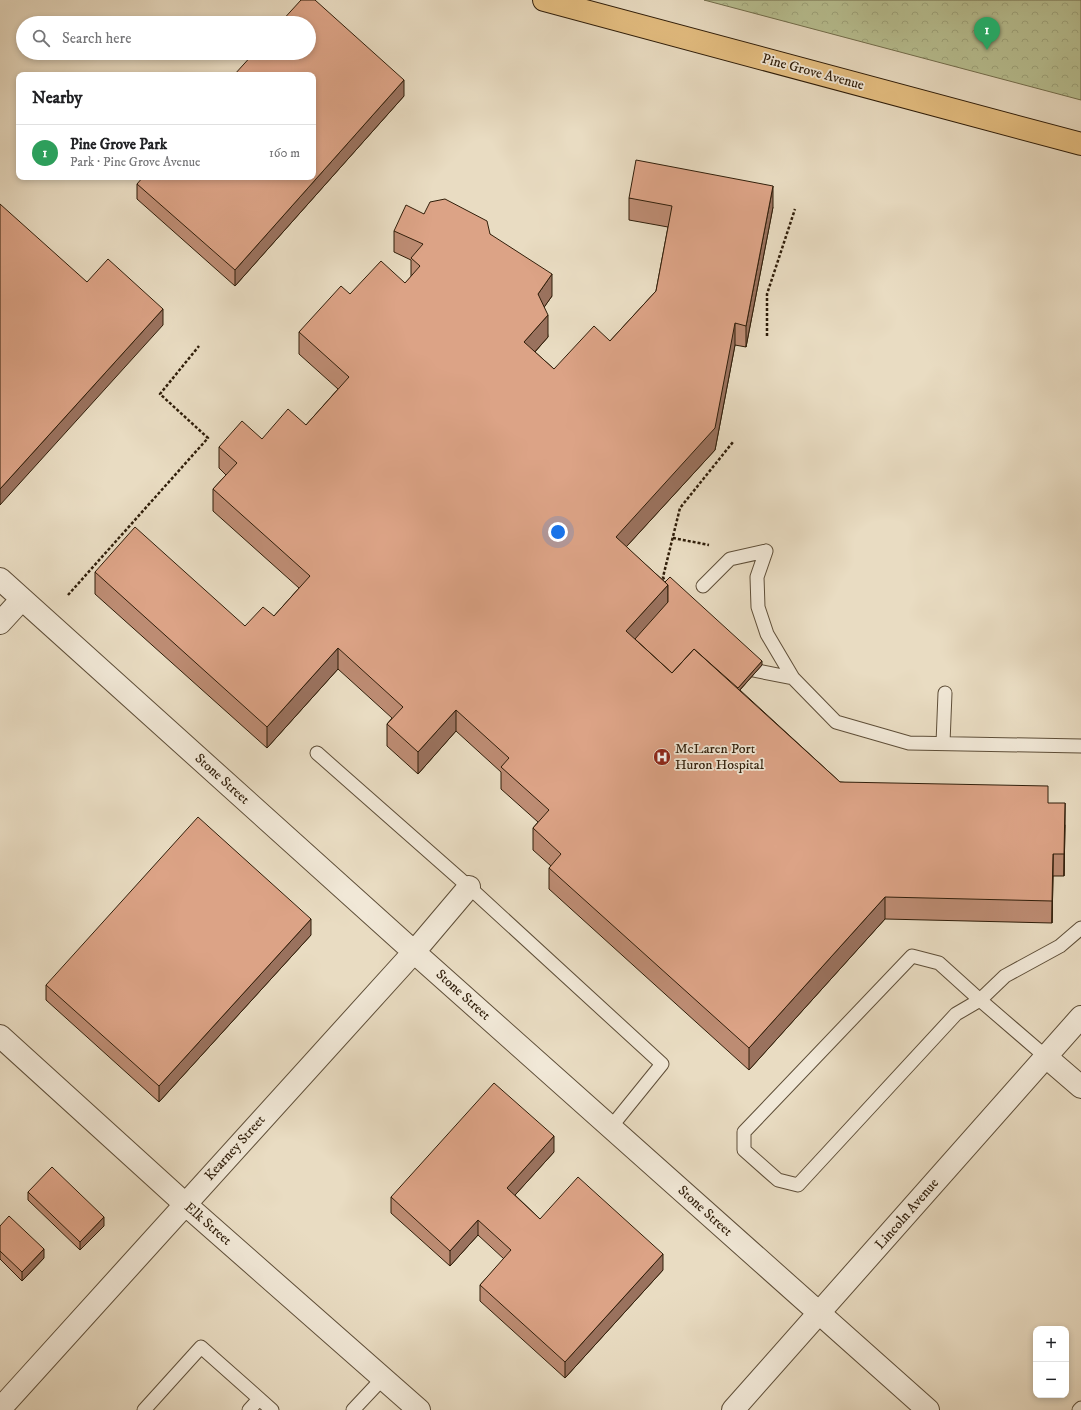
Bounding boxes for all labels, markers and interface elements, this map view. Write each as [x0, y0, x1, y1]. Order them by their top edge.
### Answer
search box [16, 16, 316, 60]
pin: 1 [974, 17, 1000, 50]
icon: search [30, 27, 52, 49]
text: Search here [62, 29, 131, 48]
street label: Pine Grove Avenue [760, 50, 866, 94]
text: Nearby [32, 87, 82, 109]
text: Pine Grove Park [70, 135, 167, 154]
text: 1 [43, 145, 47, 161]
text: 160 m [269, 145, 300, 161]
text: Park · Pine Grove Avenue [70, 154, 200, 170]
your location [548, 522, 568, 542]
place label: McLaren Port Huron Hospital [675, 740, 765, 774]
hospital icon: McLaren Port Huron Hospital [652, 747, 672, 767]
street label: Stone Street [191, 750, 254, 809]
street label: Stone Street [432, 966, 495, 1025]
street label: Kearney Street [201, 1111, 270, 1185]
street label: Lincoln Avenue [871, 1174, 943, 1253]
street label: Stone Street [674, 1182, 737, 1241]
street label: Elk Street [181, 1198, 236, 1250]
map controls [1033, 1326, 1069, 1398]
button: + [1033, 1326, 1069, 1362]
button: − [1033, 1362, 1069, 1398]

